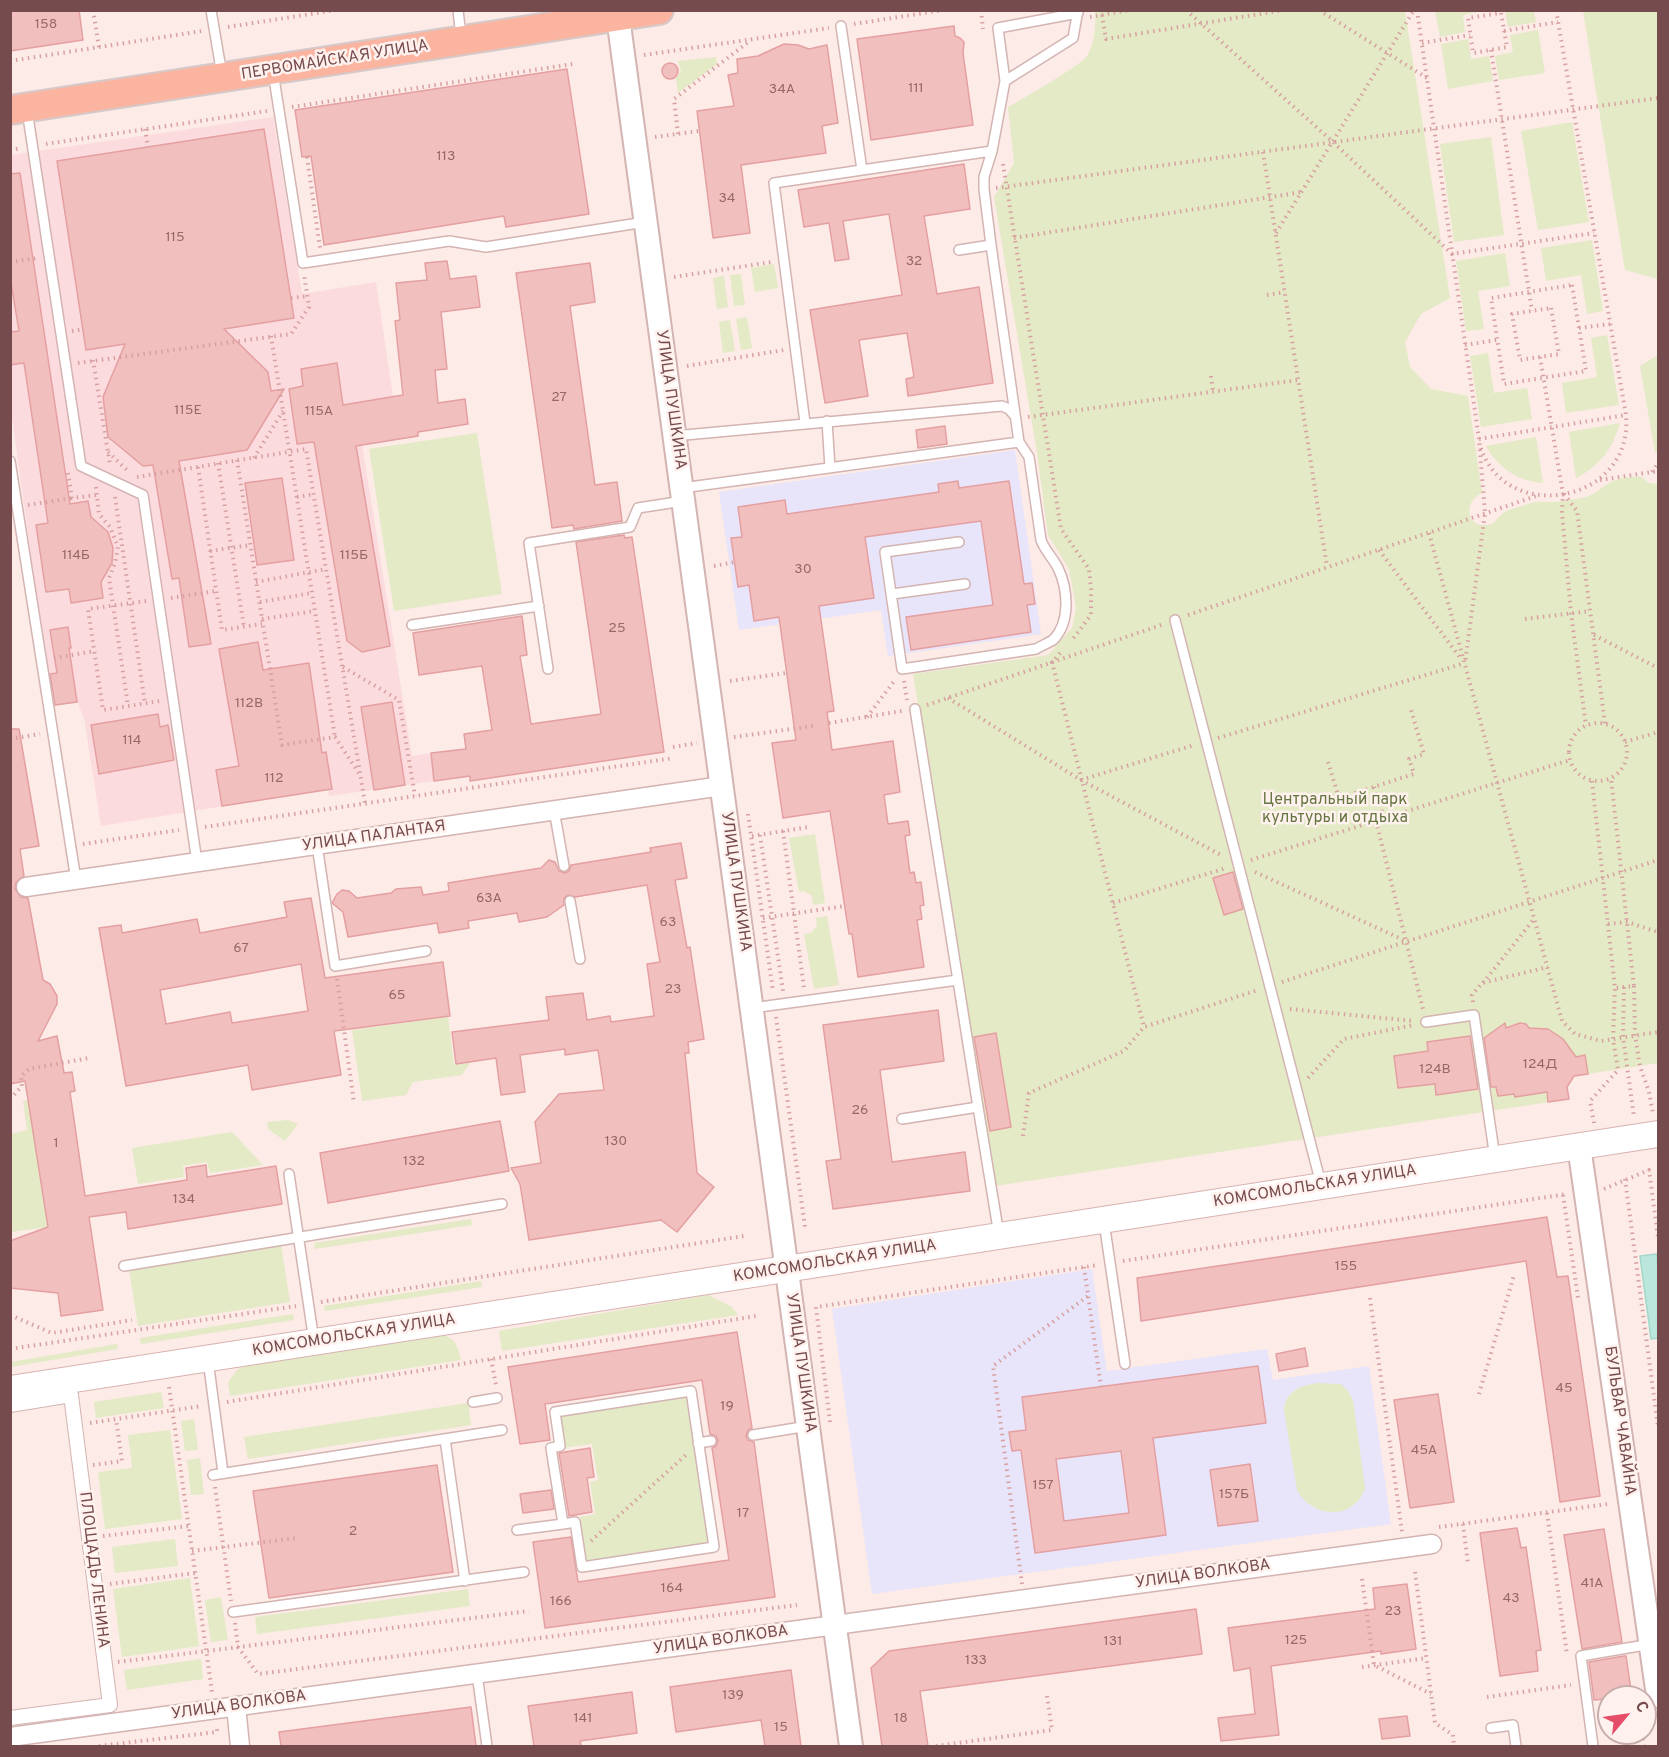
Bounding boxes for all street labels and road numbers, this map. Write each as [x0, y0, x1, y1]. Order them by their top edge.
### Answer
street label: ПЕРВОМАЙСКАЯ УЛИЦА [240, 37, 430, 85]
street label: УЛИЦА ПУШКИНА [651, 329, 689, 471]
street label: УЛИЦА ПУШКИНА [716, 811, 754, 953]
street label: УЛИЦА ПАЛАНТАЯ [301, 817, 447, 857]
street label: КОМСОМОЛЬСКАЯ УЛИЦА [1212, 1161, 1418, 1213]
street label: КОМСОМОЛЬСКАЯ УЛИЦА [732, 1236, 938, 1288]
street label: УЛИЦА ПУШКИНА [781, 1292, 819, 1434]
street label: КОМСОМОЛЬСКАЯ УЛИЦА [251, 1310, 457, 1362]
street label: БУЛЬВАР ЧАВАЙНА [1599, 1345, 1639, 1497]
street label: ПЛОЩАДЬ ЛЕНИНА [74, 1491, 112, 1649]
street label: УЛИЦА ВОЛКОВА [1134, 1556, 1272, 1594]
street label: УЛИЦА ВОЛКОВА [652, 1622, 790, 1660]
street label: УЛИЦА ВОЛКОВА [170, 1687, 308, 1725]

